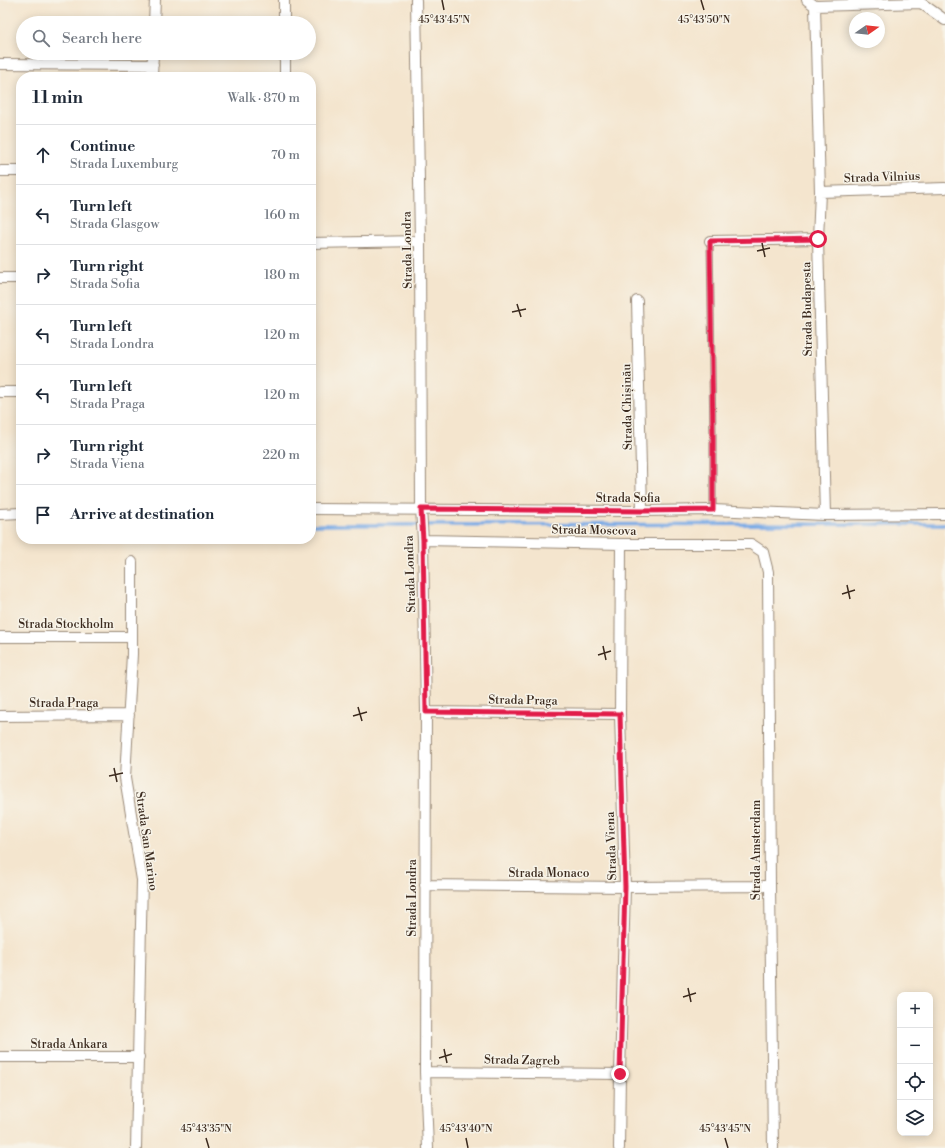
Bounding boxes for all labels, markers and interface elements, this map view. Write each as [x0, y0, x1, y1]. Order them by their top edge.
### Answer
north arrow [849, 12, 885, 48]
text: 45°43'45"N [418, 14, 470, 26]
text: 45°43'50"N [678, 14, 731, 26]
search box [16, 16, 316, 60]
icon: search [30, 27, 52, 49]
text: Search here [62, 29, 142, 48]
text: 11 min [32, 87, 83, 109]
text: Walk · 870 m [228, 90, 300, 106]
text: Continue [70, 137, 135, 156]
icon: ahead [32, 144, 54, 166]
text: 70 m [271, 147, 300, 163]
text: Strada Luxemburg [70, 156, 178, 172]
street label: Strada Vilnius [844, 169, 920, 186]
text: Turn left [70, 197, 132, 216]
icon: left [32, 204, 54, 226]
text: 160 m [264, 207, 300, 223]
street label: Strada Londra [399, 210, 416, 289]
text: Strada Glasgow [70, 216, 159, 232]
route start [809, 230, 827, 248]
text: Turn right [70, 257, 144, 276]
street label: Strada Budapesta [799, 261, 816, 356]
icon: right [32, 264, 54, 286]
text: 180 m [264, 267, 300, 283]
text: Strada Sofia [70, 276, 140, 292]
text: Turn left [70, 317, 132, 336]
icon: left [32, 324, 54, 346]
text: 120 m [264, 327, 300, 343]
text: Strada Londra [70, 336, 154, 352]
street label: Strada Chișinău [619, 364, 636, 450]
text: Turn left [70, 377, 132, 396]
icon: left [32, 384, 54, 406]
text: 120 m [264, 387, 300, 403]
text: Strada Praga [70, 396, 145, 412]
text: Turn right [70, 437, 144, 456]
icon: right [32, 444, 54, 466]
text: 220 m [262, 447, 300, 463]
text: Strada Viena [70, 456, 145, 472]
street label: Strada Sofia [596, 491, 661, 506]
icon: arrive [32, 504, 54, 526]
text: Arrive at destination [70, 505, 214, 524]
street label: Strada Moscova [551, 522, 637, 539]
street label: Strada Londra [402, 534, 419, 613]
street label: Strada Stockholm [18, 617, 114, 632]
street label: Strada Praga [488, 692, 559, 709]
street label: Strada Praga [29, 696, 100, 711]
street label: Strada San Marino [132, 790, 161, 892]
street label: Strada Amsterdam [749, 799, 764, 900]
street label: Strada Viena [603, 810, 620, 881]
street label: Strada Londra [405, 858, 420, 937]
street label: Strada Monaco [508, 866, 590, 881]
map controls [897, 992, 933, 1136]
button: + [897, 992, 933, 1028]
button: − [897, 1028, 933, 1064]
street label: Strada Ankara [30, 1037, 108, 1052]
street label: Strada Zagreb [484, 1052, 560, 1069]
button: locate [897, 1064, 933, 1100]
route end [611, 1065, 629, 1083]
button: layers [897, 1100, 933, 1136]
text: 45°43'35"N [180, 1123, 232, 1135]
text: 45°43'40"N [440, 1123, 493, 1135]
text: 45°43'45"N [699, 1123, 751, 1135]

